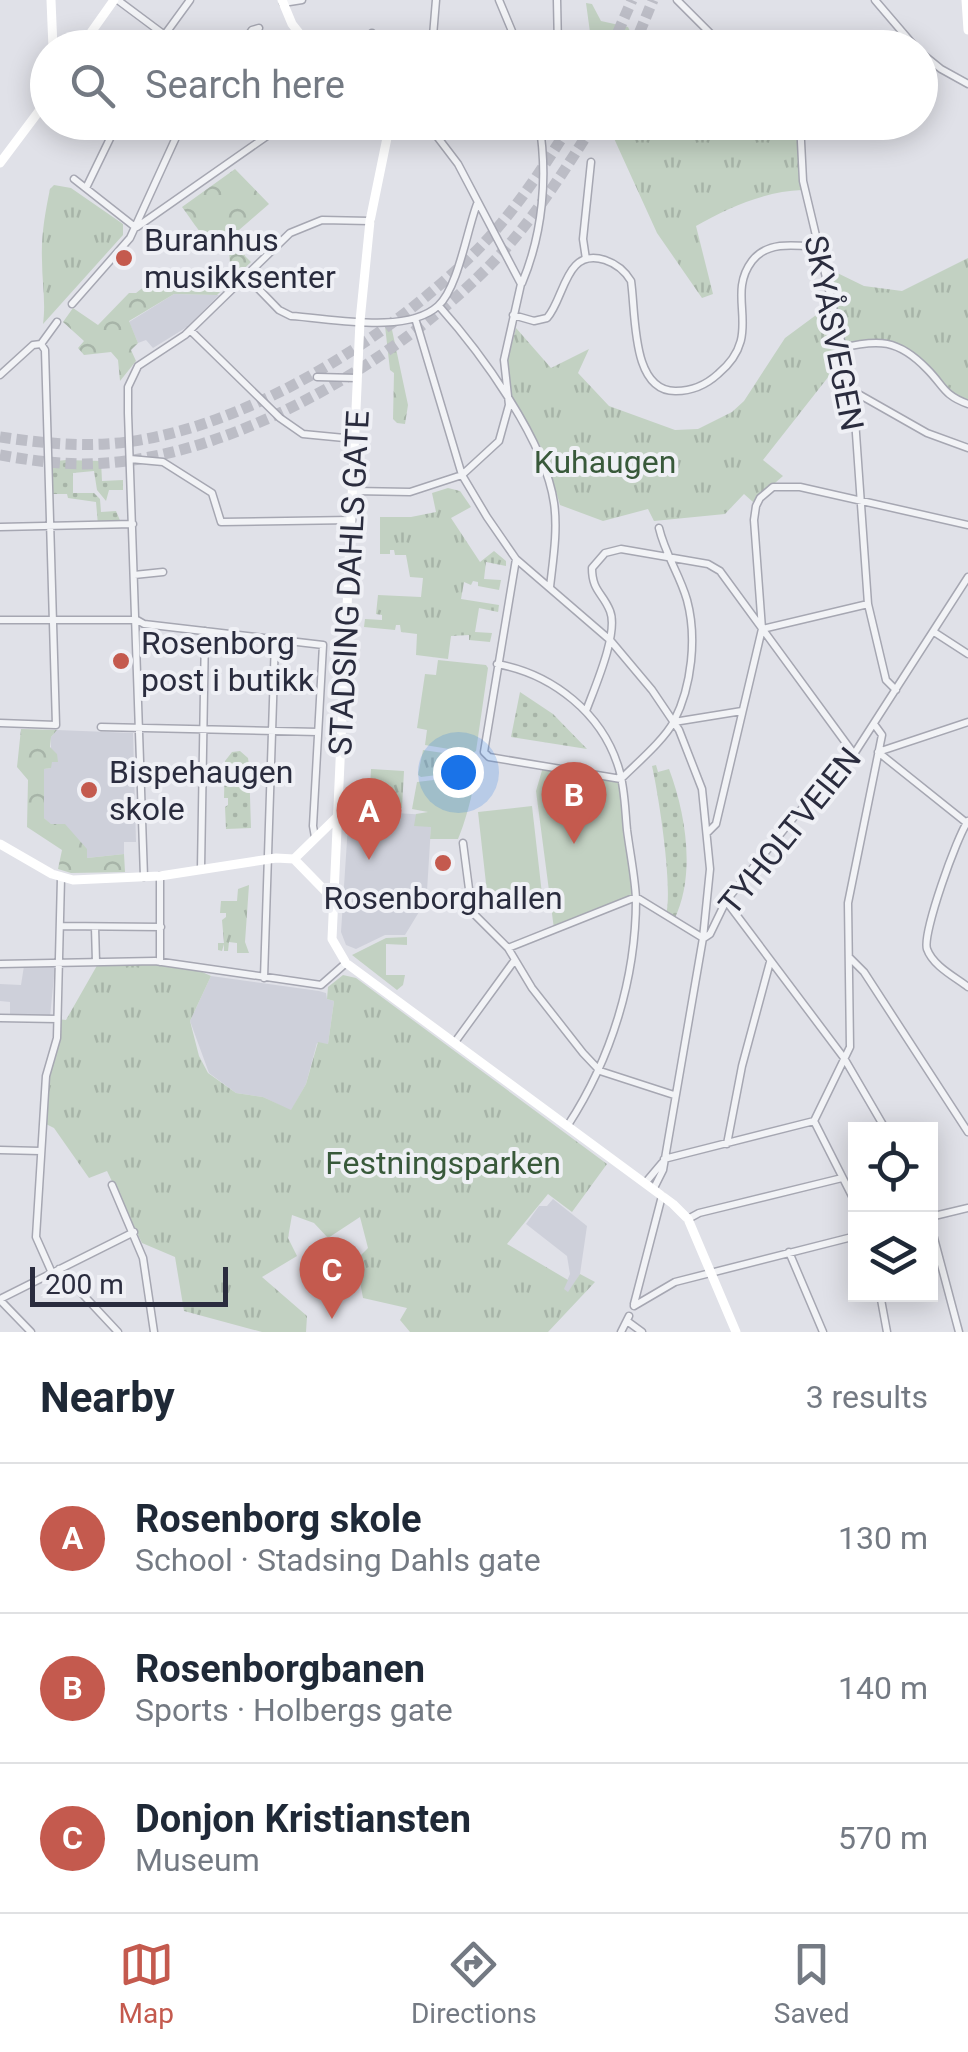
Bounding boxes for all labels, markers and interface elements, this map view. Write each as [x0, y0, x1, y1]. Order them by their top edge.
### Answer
search box [30, 30, 938, 140]
icon: search [65, 58, 120, 113]
text: Search here [145, 63, 345, 107]
place label: Buranhus musikksenter [144, 221, 336, 296]
street label: SKYÅSVEGEN [796, 232, 873, 434]
marker: Buranhus musikksenter [113, 247, 135, 269]
street label: STADSING DAHLS GATE [321, 410, 377, 756]
park label: Kuhaugen [534, 443, 676, 481]
place label: Rosenborg post i butikk [141, 624, 315, 699]
marker: Rosenborg post i butikk [110, 650, 132, 672]
street label: TYHOLTVEIEN [711, 740, 869, 922]
your location [433, 747, 484, 798]
place label: Bispehaugen skole [109, 753, 293, 828]
pin: B [542, 762, 606, 844]
pin: A [336, 778, 402, 860]
marker: Bispehaugen skole [78, 779, 100, 801]
marker: Rosenborghallen [432, 852, 454, 874]
place label: Rosenborghallen [323, 879, 563, 917]
map controls [848, 1122, 938, 1302]
button: locate [848, 1122, 938, 1212]
park label: Festningsparken [325, 1144, 561, 1182]
button: layers [848, 1212, 938, 1302]
pin: C [300, 1236, 364, 1319]
scale bar [30, 1262, 228, 1306]
text: 200 m [45, 1268, 124, 1301]
text: Nearby [40, 1373, 175, 1422]
text: 3 results [806, 1378, 928, 1416]
text: Rosenborg skole [135, 1497, 422, 1541]
text: A [62, 1519, 83, 1557]
text: 130 m [838, 1519, 928, 1557]
text: School · Stadsing Dahls gate [135, 1541, 541, 1579]
text: Rosenborgbanen [135, 1647, 425, 1691]
text: B [62, 1669, 83, 1707]
text: 140 m [838, 1669, 928, 1707]
text: Sports · Holbergs gate [135, 1691, 453, 1729]
text: Donjon Kristiansten [135, 1797, 471, 1841]
text: C [62, 1819, 83, 1857]
text: 570 m [838, 1819, 928, 1857]
text: Museum [135, 1841, 260, 1879]
tab: Map [119, 1937, 174, 2030]
tab: Directions [411, 1937, 537, 2030]
tab: Saved [774, 1937, 849, 2030]

